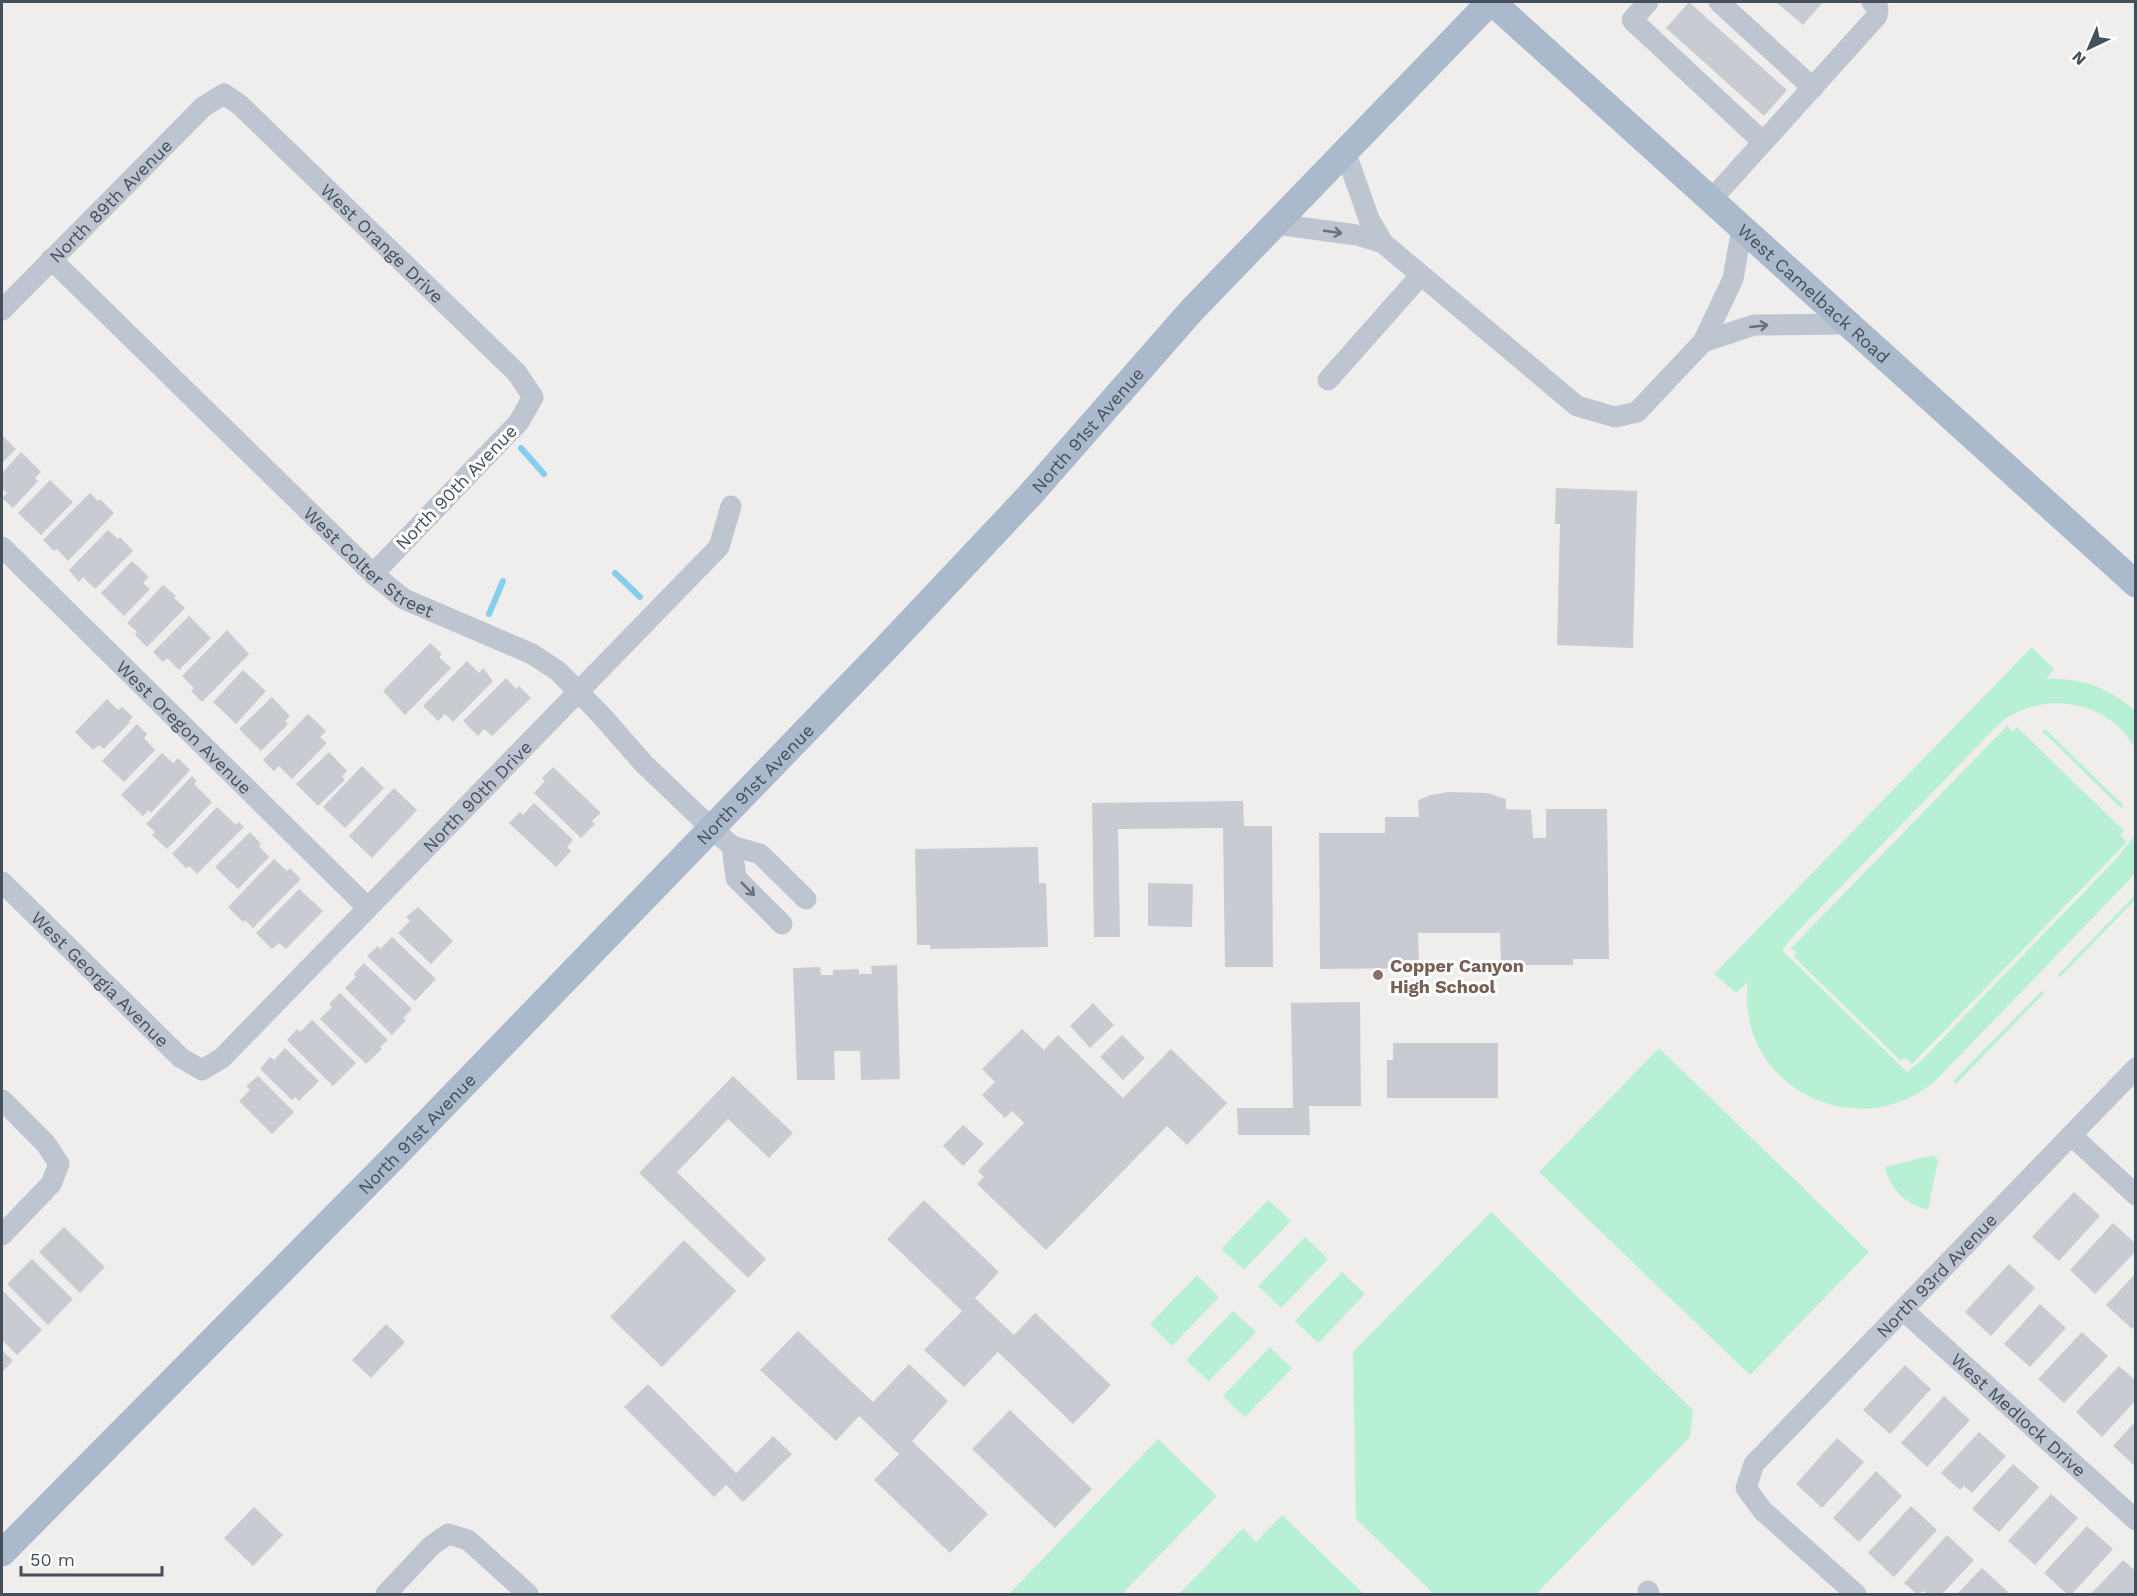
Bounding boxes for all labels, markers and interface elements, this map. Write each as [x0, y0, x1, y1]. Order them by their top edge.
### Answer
north arrow [2059, 18, 2119, 78]
text: N [2068, 47, 2090, 69]
street label: North 89th Avenue [45, 134, 176, 267]
street label: West Orange Drive [317, 179, 448, 307]
street label: West Camelback Road [1734, 219, 1894, 367]
one-way arrow [1323, 226, 1342, 237]
one-way arrow [1749, 320, 1768, 331]
street label: North 91st Avenue [1027, 363, 1148, 497]
street label: North 90th Avenue [391, 420, 521, 554]
street label: West Colter Street [300, 502, 438, 621]
street label: West Oregon Avenue [112, 655, 256, 798]
street label: North 91st Avenue [691, 719, 818, 849]
street label: North 90th Drive [418, 736, 536, 856]
one-way arrow [741, 882, 755, 897]
street label: West Georgia Avenue [27, 907, 174, 1051]
place label: Copper Canyon High School [1390, 955, 1524, 997]
marker: Copper Canyon High School [1371, 968, 1385, 982]
street label: North 91st Avenue [353, 1069, 480, 1198]
street label: North 93rd Avenue [1872, 1209, 2001, 1342]
street label: West Medlock Drive [1947, 1348, 2091, 1481]
scale bar [21, 1539, 162, 1577]
text: 50 m [30, 1549, 75, 1570]

